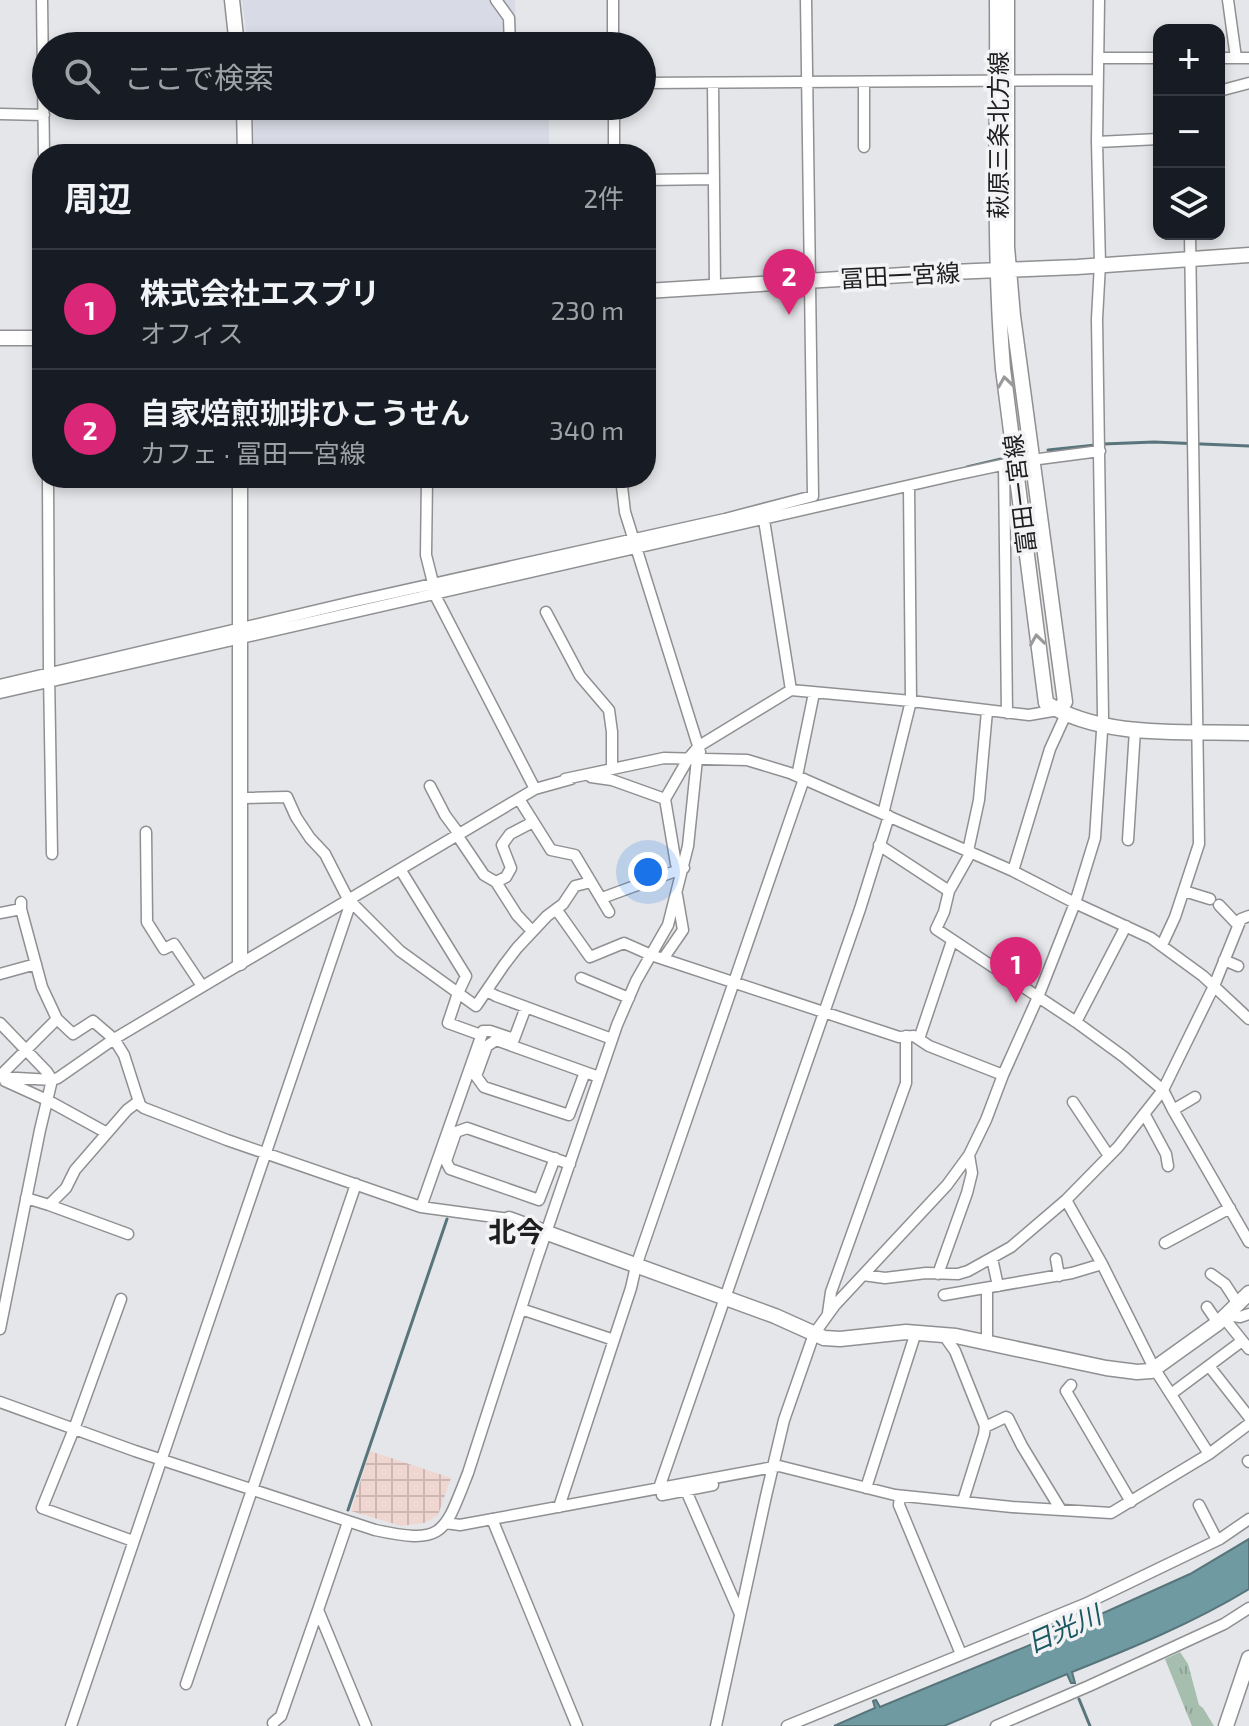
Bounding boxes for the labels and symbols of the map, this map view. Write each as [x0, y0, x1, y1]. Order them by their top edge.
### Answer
street label: 萩原三条北方線 [983, 51, 1012, 219]
pin: 2 [763, 249, 815, 315]
street label: 冨田一宮線 [839, 257, 961, 293]
one-way arrow [997, 375, 1014, 389]
street label: 富田一宮線 [997, 433, 1041, 555]
one-way arrow [1029, 633, 1046, 647]
your location [628, 852, 668, 892]
pin: 1 [990, 937, 1042, 1003]
district label: 北今 [488, 1214, 544, 1248]
water label: 日光川 [1021, 1597, 1108, 1658]

